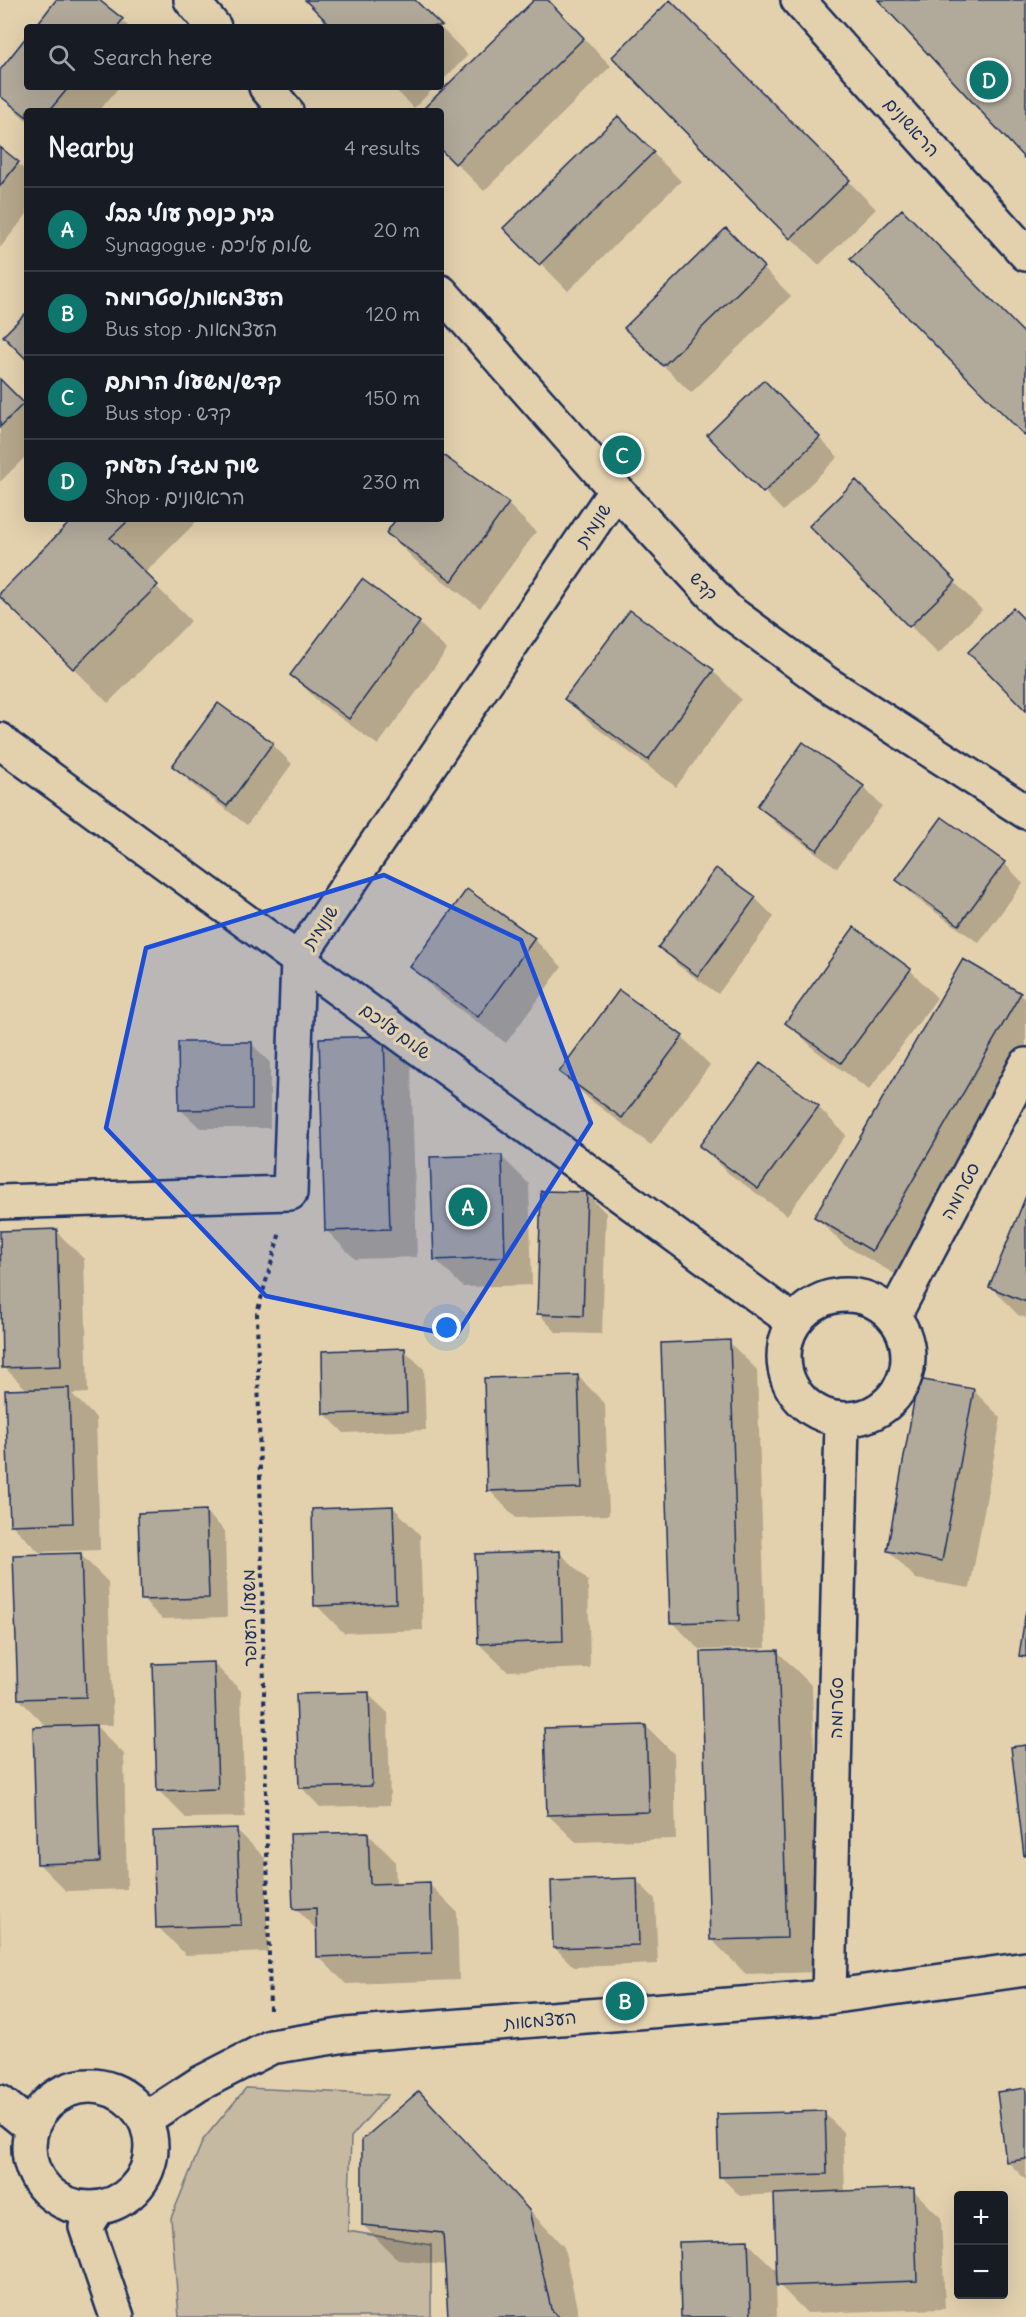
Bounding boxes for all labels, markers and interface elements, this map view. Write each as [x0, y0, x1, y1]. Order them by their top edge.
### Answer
search box [24, 24, 444, 90]
icon: search [45, 41, 78, 74]
text: Search here [93, 43, 212, 71]
pin: D [970, 58, 1008, 103]
street label: הראשונים [879, 92, 945, 162]
text: Nearby [48, 131, 134, 164]
text: 4 results [344, 135, 420, 160]
text: בית כנסת עולי בבל [105, 199, 275, 227]
text: A [61, 217, 74, 242]
text: 20 m [374, 217, 420, 242]
text: Synagogue · שלום עליכם [105, 232, 311, 257]
text: העצמאות/סטרומה [105, 283, 284, 311]
text: B [61, 301, 74, 326]
text: 120 m [366, 301, 420, 326]
text: Bus stop · העצמאות [105, 316, 277, 341]
text: קדש/משעול הרותם [105, 367, 282, 395]
text: C [61, 385, 74, 410]
text: 150 m [365, 385, 420, 410]
text: Bus stop · קדש [105, 400, 231, 425]
pin: C [602, 432, 642, 478]
text: שוק מגדל העמק [105, 451, 259, 479]
text: D [60, 469, 75, 494]
text: 230 m [362, 469, 420, 494]
text: Shop · הראשונים [105, 484, 245, 509]
street label: שונמית [569, 499, 616, 552]
street label: קדש [685, 567, 723, 605]
street label: שונמית [296, 901, 343, 954]
street label: שלום עליכם [356, 998, 436, 1064]
street label: סטרומה [935, 1158, 985, 1224]
pin: A [448, 1184, 488, 1230]
your location [432, 1313, 461, 1342]
street label: משעול העופר [237, 1569, 261, 1667]
street label: סטרומה [824, 1677, 848, 1739]
pin: B [606, 1978, 644, 2024]
street label: העצמאות [502, 2005, 577, 2035]
map controls [954, 2191, 1008, 2299]
button: + [954, 2191, 1008, 2245]
button: − [954, 2245, 1008, 2299]

